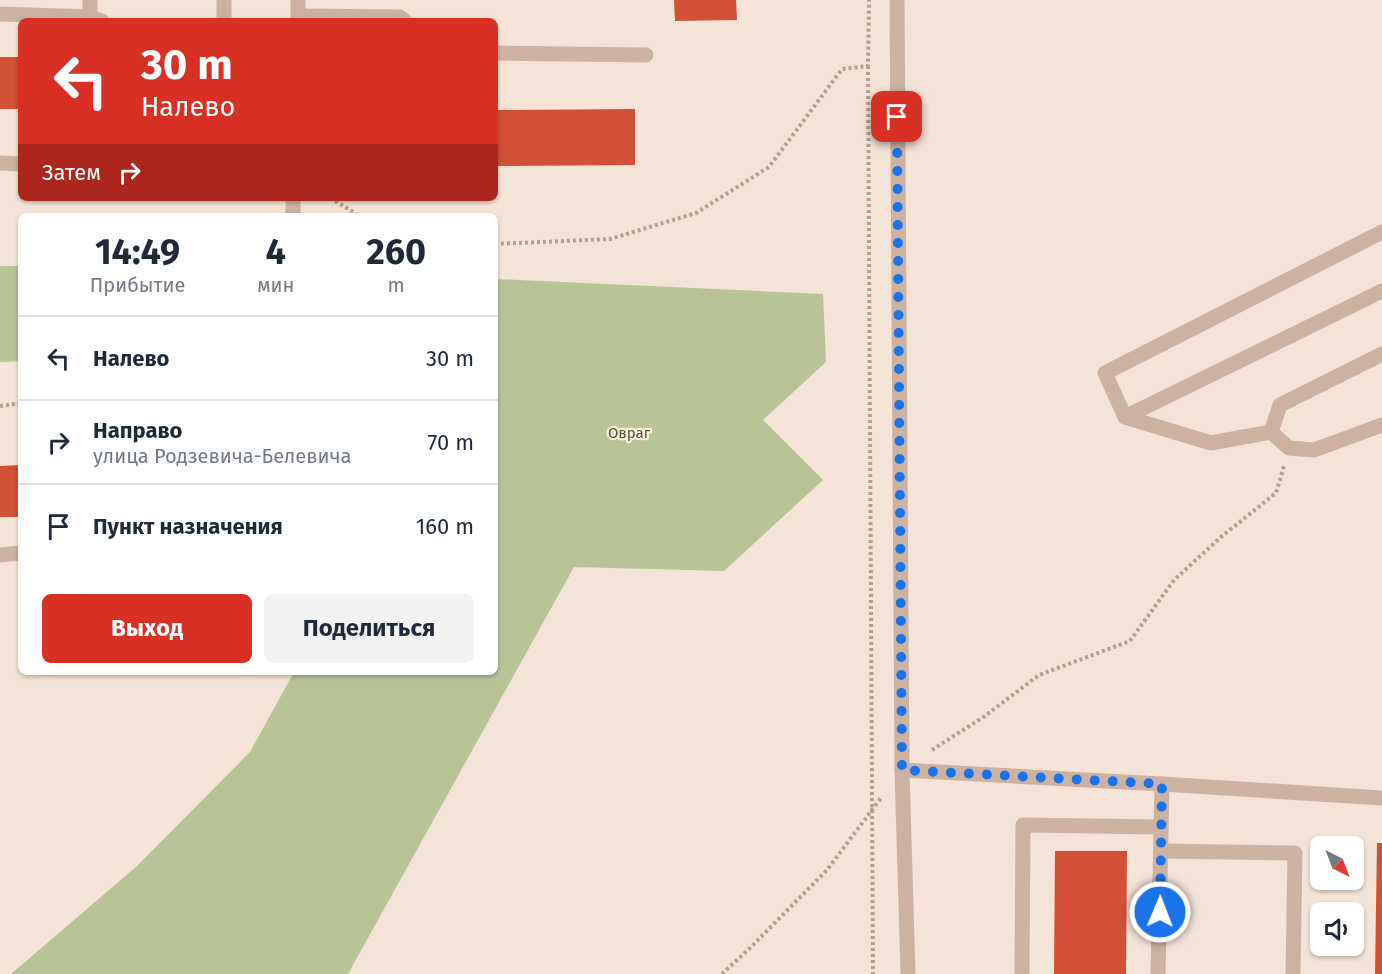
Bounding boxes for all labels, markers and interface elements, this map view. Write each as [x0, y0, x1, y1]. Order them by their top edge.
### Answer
text: 30 m [141, 40, 233, 90]
icon: left [42, 42, 120, 120]
text: Налево [141, 91, 235, 123]
pin [871, 91, 922, 142]
icon: arrive [880, 100, 913, 133]
icon: right [113, 156, 146, 189]
text: Затем [42, 159, 101, 186]
text: 14:49 [95, 230, 180, 274]
text: 4 [266, 230, 286, 274]
text: 260 [366, 230, 426, 274]
text: Прибытие [90, 273, 185, 297]
text: мин [257, 273, 294, 297]
text: m [388, 273, 405, 297]
icon: left [42, 342, 75, 375]
text: Налево [93, 345, 169, 372]
text: 30 m [426, 345, 474, 372]
text: Направо [93, 417, 182, 444]
park label: Овраг [608, 424, 651, 442]
icon: right [42, 426, 75, 459]
text: 70 m [428, 429, 474, 456]
text: улица Родзевича-Белевича [93, 444, 351, 468]
icon: arrive [42, 510, 75, 543]
text: Пункт назначения [93, 513, 283, 540]
text: 160 m [416, 513, 474, 540]
button: Выход [42, 594, 252, 663]
button: Поделиться [264, 594, 474, 663]
north arrow [1310, 836, 1364, 890]
map controls [1310, 836, 1364, 956]
position arrow [1128, 880, 1192, 944]
button: sound [1310, 902, 1364, 956]

